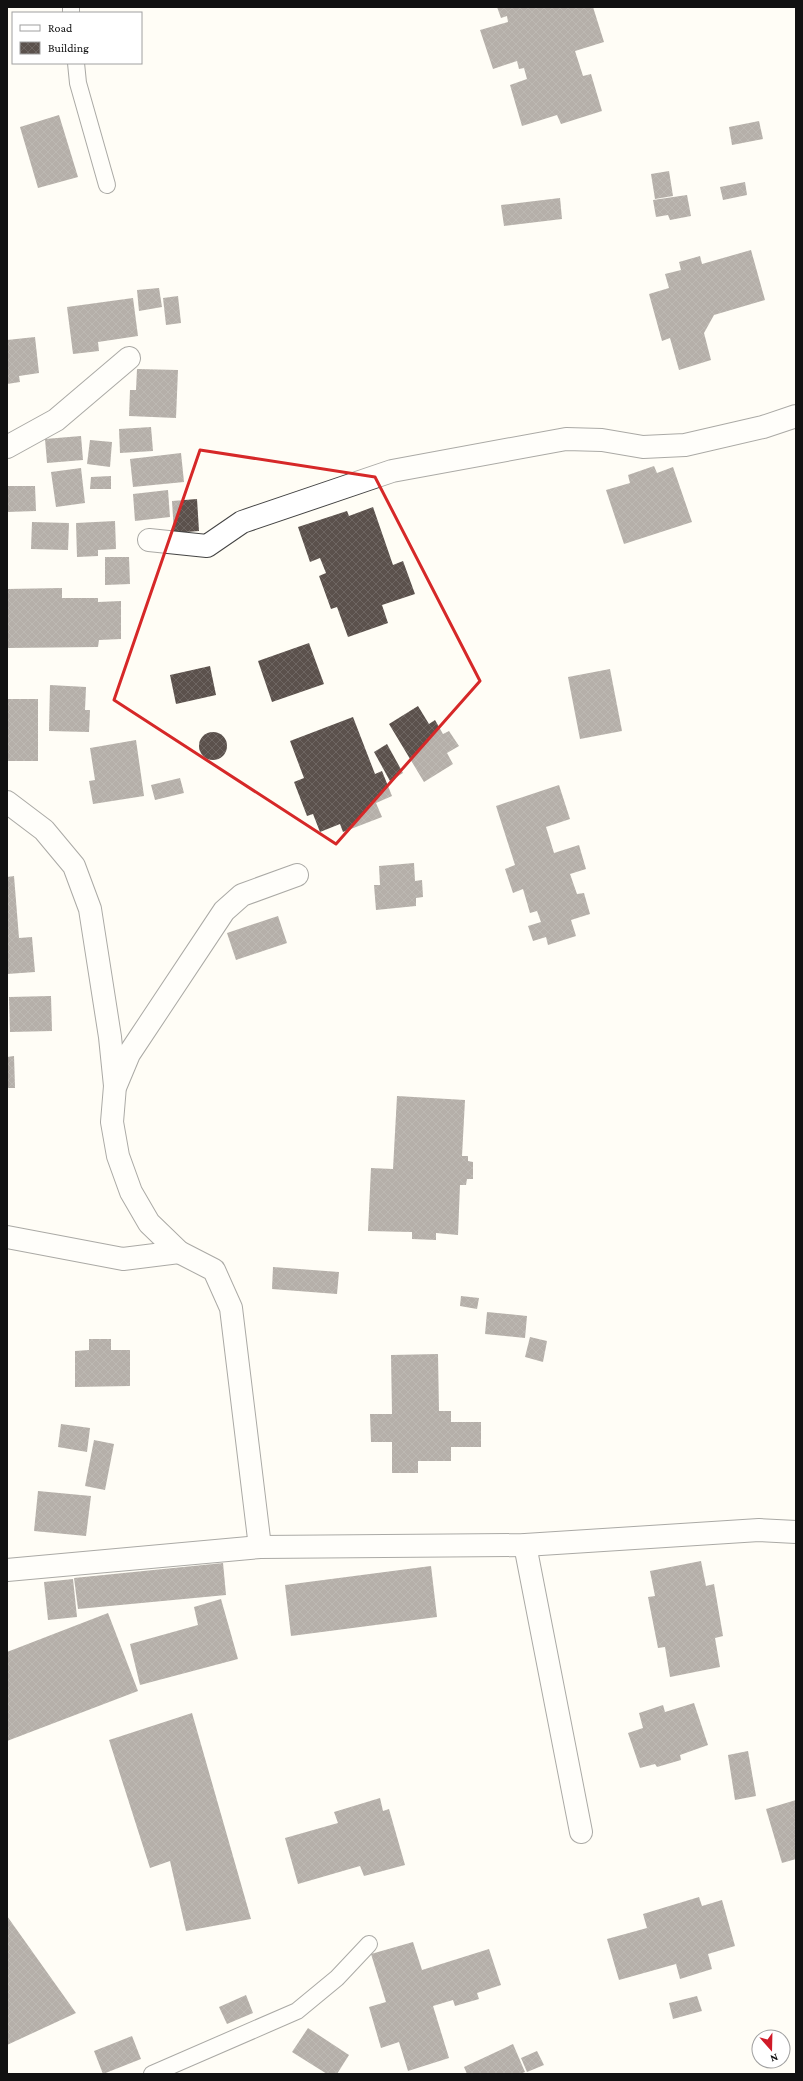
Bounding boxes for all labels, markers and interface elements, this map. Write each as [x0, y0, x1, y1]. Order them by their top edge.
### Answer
legend [12, 12, 142, 64]
text: Road [48, 21, 73, 35]
text: Building [48, 41, 89, 55]
north arrow [751, 2029, 791, 2069]
text: N [768, 2051, 780, 2065]

